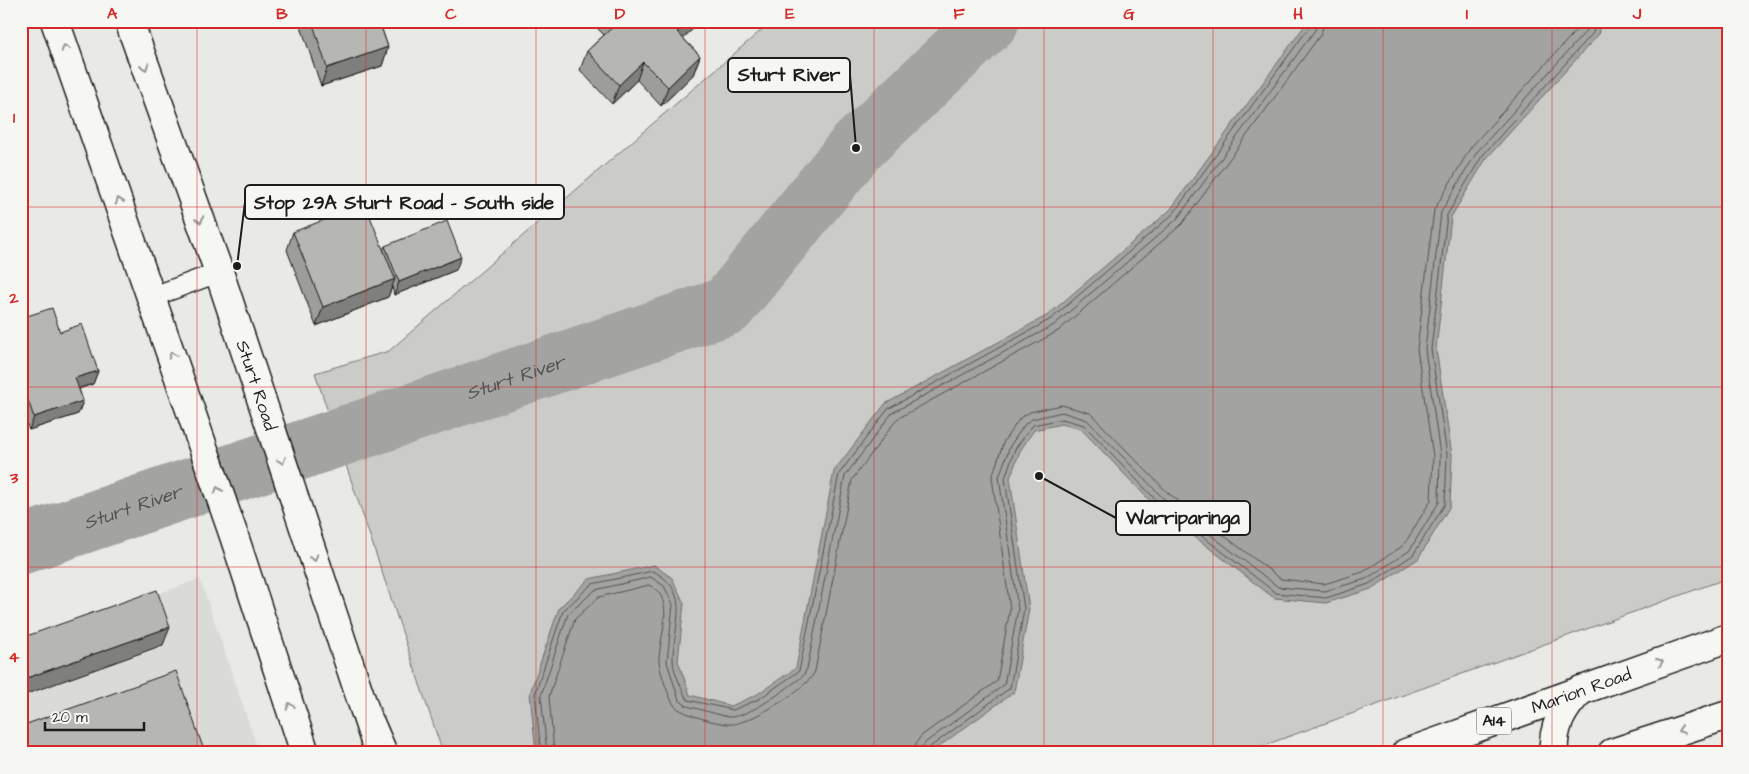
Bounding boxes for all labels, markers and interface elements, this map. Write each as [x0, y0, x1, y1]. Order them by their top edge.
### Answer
text: A [107, 3, 118, 25]
text: B [276, 3, 288, 25]
text: C [445, 3, 457, 25]
text: D [615, 3, 626, 25]
text: E [785, 3, 795, 25]
text: F [953, 3, 965, 25]
text: G [1123, 3, 1135, 25]
text: H [1293, 3, 1303, 25]
text: I [1466, 3, 1468, 25]
text: J [1632, 3, 1642, 25]
one-way arrow [60, 44, 70, 53]
callout: Sturt River [728, 58, 850, 92]
one-way arrow [139, 62, 149, 71]
text: Sturt River [737, 62, 841, 89]
text: 1 [13, 107, 16, 129]
callout: Stop 29A Sturt Road - South side [245, 185, 564, 219]
text: Stop 29A Sturt Road - South side [253, 190, 555, 217]
one-way arrow [114, 198, 124, 206]
one-way arrow [194, 215, 204, 224]
text: 2 [8, 287, 19, 309]
street label: Sturt Road [230, 337, 283, 434]
water label: Sturt River [463, 348, 571, 407]
one-way arrow [167, 351, 177, 360]
one-way arrow [276, 456, 286, 465]
text: 3 [9, 467, 19, 489]
water label: Sturt River [80, 477, 188, 536]
one-way arrow [214, 487, 224, 495]
callout: Warriparinga [1116, 501, 1250, 535]
text: Warriparinga [1125, 505, 1240, 533]
one-way arrow [309, 554, 319, 562]
text: 4 [9, 646, 20, 668]
one-way arrow [1656, 658, 1664, 668]
street label: Marion Road [1528, 661, 1635, 720]
scale bar [45, 699, 144, 731]
one-way arrow [285, 703, 295, 711]
text: 20 m [52, 707, 88, 728]
road number: A14 [1476, 708, 1512, 734]
one-way arrow [1678, 724, 1686, 734]

